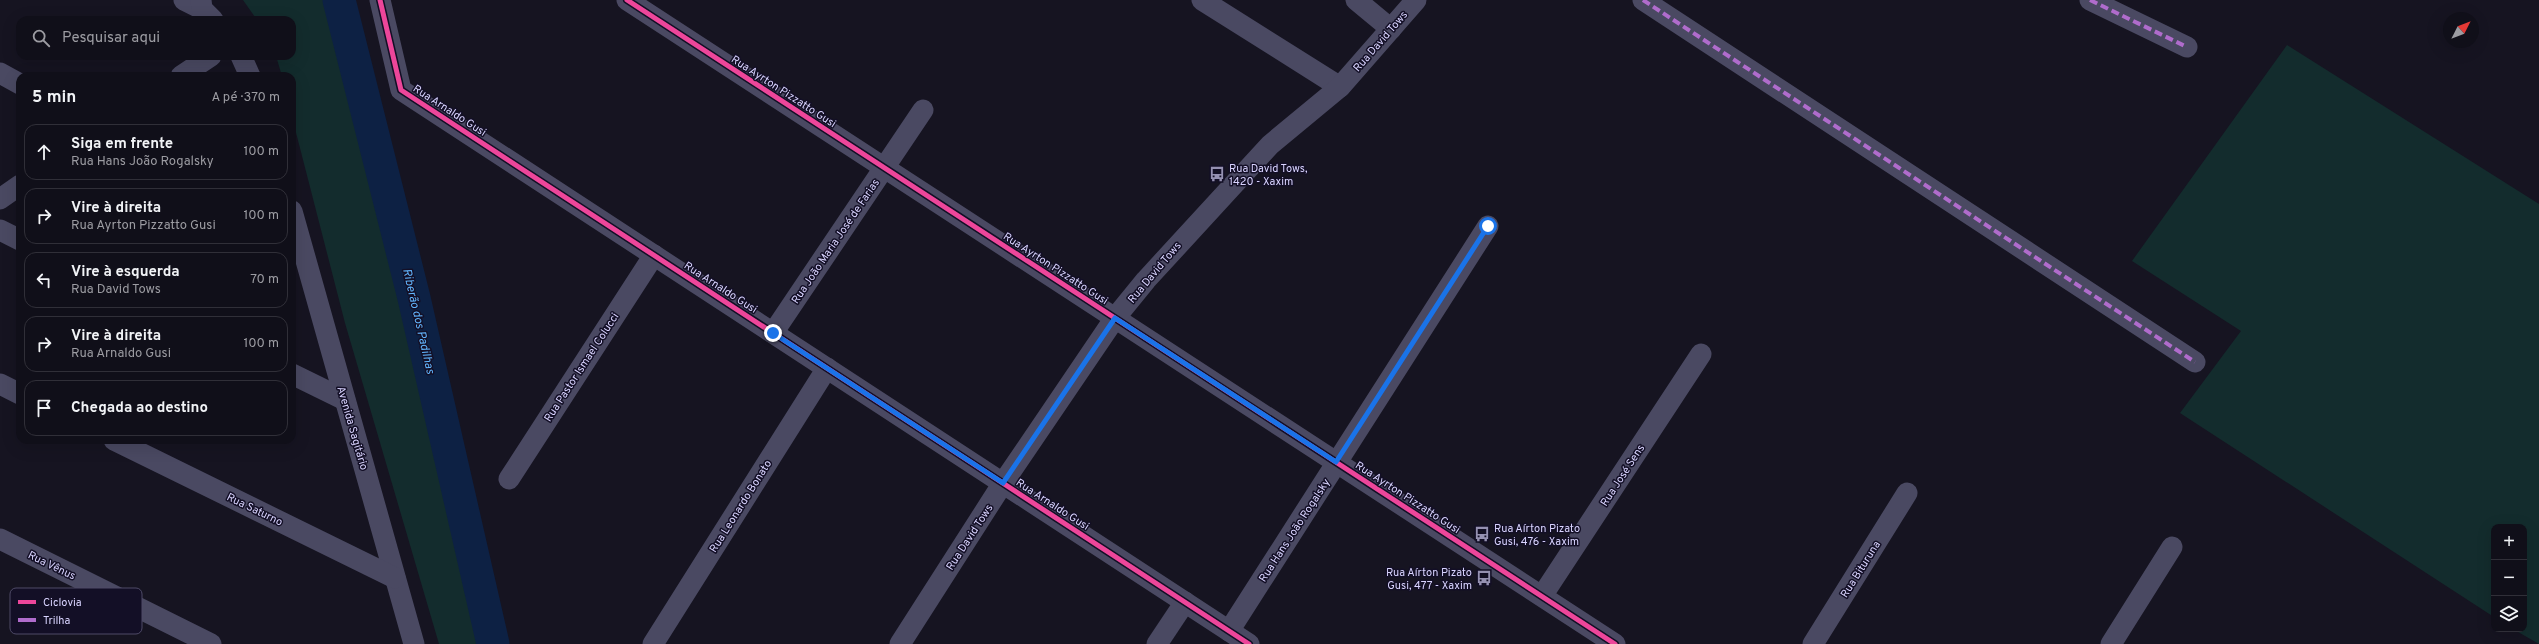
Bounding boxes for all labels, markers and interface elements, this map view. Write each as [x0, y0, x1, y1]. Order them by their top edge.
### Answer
street label: Rua David Tows [1351, 8, 1411, 75]
north arrow [2443, 12, 2479, 48]
search box [16, 16, 296, 60]
icon: search [30, 27, 52, 49]
text: Pesquisar aqui [62, 29, 160, 48]
street label: Rua Ayrton Pizzatto Gusi [728, 53, 839, 131]
street label: Rua Arnaldo Gusi [410, 82, 489, 140]
text: 5 min [32, 87, 76, 109]
text: A pé · 370 m [211, 90, 280, 106]
text: Siga em frente [71, 135, 173, 154]
icon: ahead [33, 141, 55, 163]
text: 100 m [243, 144, 279, 160]
text: Rua Hans João Rogalsky [71, 154, 214, 170]
place label: Rua David Tows, 1420 - Xaxim [1229, 162, 1308, 189]
bus stop icon: Rua David Tows, 1420 - Xaxim [1208, 165, 1226, 183]
street label: Rua João Maria José de Farias [789, 176, 883, 307]
text: Vire à direita [71, 199, 161, 218]
icon: right [33, 205, 55, 227]
text: 100 m [243, 208, 279, 224]
route start [1479, 217, 1497, 235]
text: Rua Ayrton Pizzatto Gusi [71, 218, 216, 234]
street label: Rua Ayrton Pizzatto Gusi [1000, 230, 1111, 308]
street label: Rua David Tows [1125, 239, 1185, 306]
street label: Rua Arnaldo Gusi [681, 259, 760, 317]
text: Vire à esquerda [71, 263, 180, 282]
water label: Riberão dos Padilhas [398, 267, 438, 376]
icon: left [33, 269, 55, 291]
text: 70 m [250, 272, 279, 288]
text: Rua David Tows [71, 282, 161, 298]
street label: Rua Pastor Ismael Colucci [541, 310, 622, 425]
route end [764, 324, 782, 342]
text: Vire à direita [71, 327, 161, 346]
icon: right [33, 333, 55, 355]
text: 100 m [243, 336, 279, 352]
text: Rua Arnaldo Gusi [71, 346, 171, 362]
street label: Avenida Sagitário [333, 385, 371, 472]
icon: arrive [33, 397, 55, 419]
text: Chegada ao destino [71, 399, 208, 418]
street label: Rua José Sens [1598, 442, 1648, 509]
street label: Rua Leonardo Bonato [707, 458, 775, 555]
street label: Rua Ayrton Pizzatto Gusi [1352, 459, 1463, 537]
street label: Rua Arnaldo Gusi [1013, 476, 1092, 534]
street label: Rua Hans João Rogalsky [1256, 476, 1334, 585]
street label: Rua Saturno [224, 490, 285, 530]
street label: Rua David Tows [943, 502, 996, 573]
place label: Rua Aírton Pizato Gusi, 476 - Xaxim [1494, 522, 1580, 549]
map controls [2491, 524, 2527, 632]
button: + [2491, 524, 2527, 560]
bus stop icon: Rua Aírton Pizato Gusi, 476 - Xaxim [1473, 525, 1491, 543]
street label: Rua Bituruna [1838, 538, 1884, 601]
street label: Rua Vênus [25, 548, 78, 583]
button: − [2491, 560, 2527, 596]
place label: Rua Aírton Pizato Gusi, 477 - Xaxim [1386, 566, 1472, 593]
bus stop icon: Rua Aírton Pizato Gusi, 477 - Xaxim [1475, 569, 1493, 587]
legend [10, 588, 142, 634]
text: Ciclovia [43, 596, 82, 610]
button: layers [2491, 596, 2527, 632]
text: Trilha [43, 614, 71, 628]

